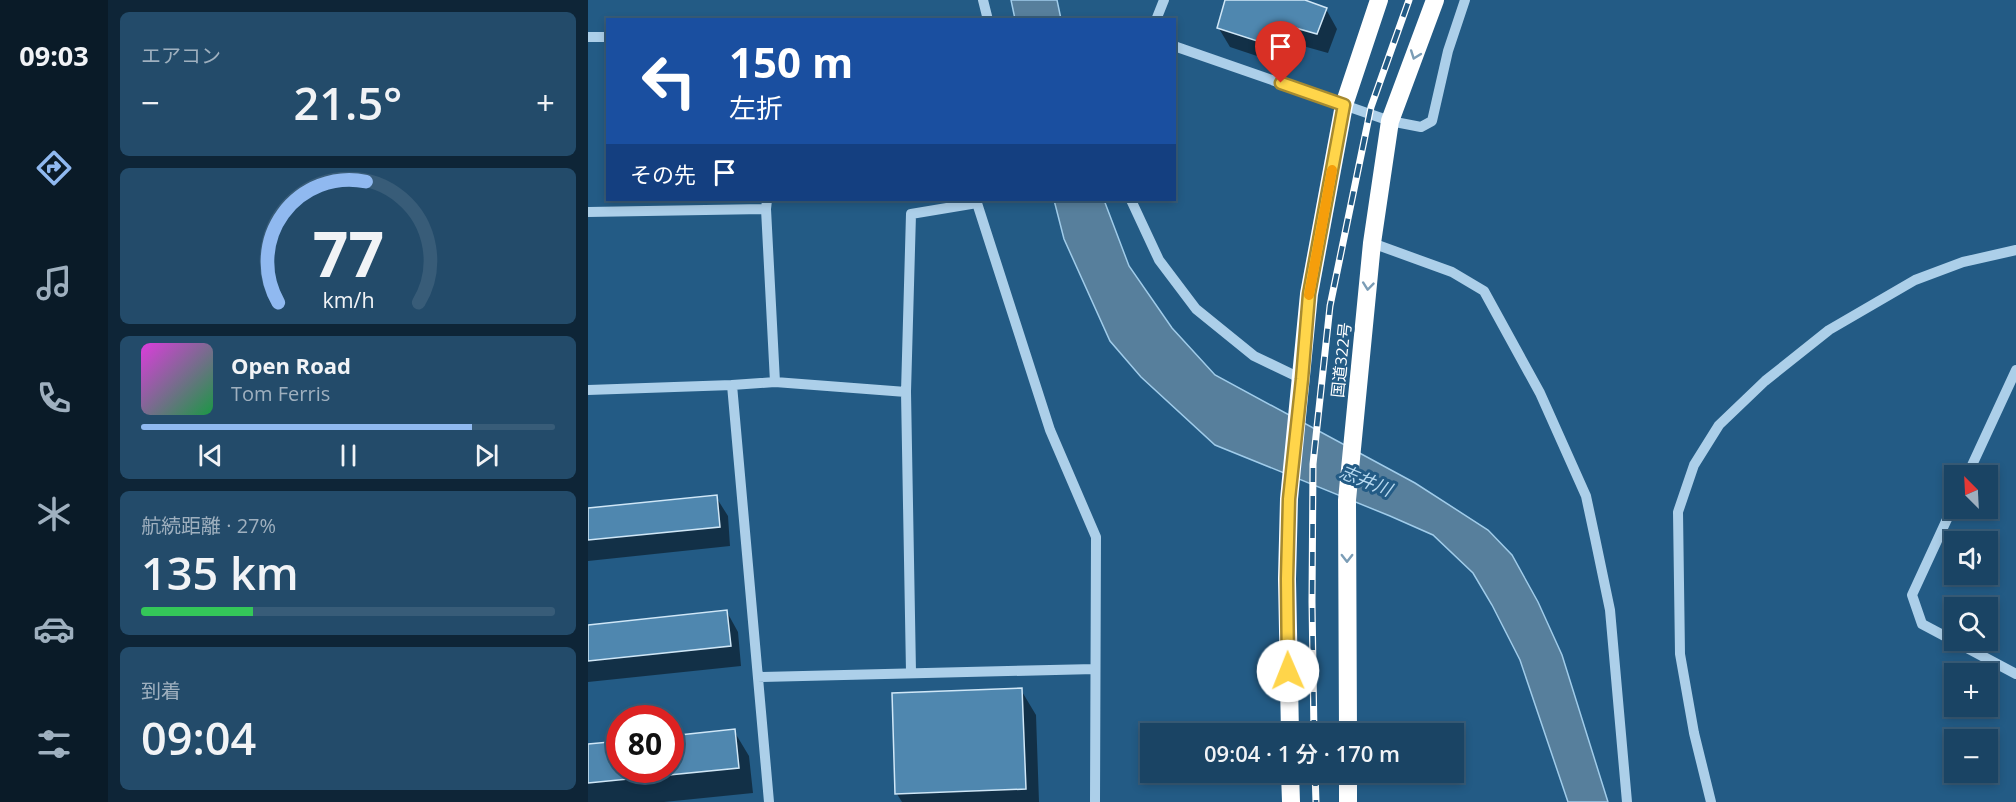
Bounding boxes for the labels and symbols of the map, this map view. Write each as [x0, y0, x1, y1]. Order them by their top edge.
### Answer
pin [1255, 21, 1306, 83]
one-way arrow [1409, 49, 1422, 60]
one-way arrow [1362, 282, 1375, 291]
street label: 国道322号 [1326, 321, 1356, 399]
water label: 志井川 [1336, 459, 1397, 502]
north arrow [1944, 465, 1998, 519]
one-way arrow [1341, 554, 1353, 563]
position arrow [1256, 639, 1320, 703]
speed limit sign: 80 [606, 705, 684, 783]

